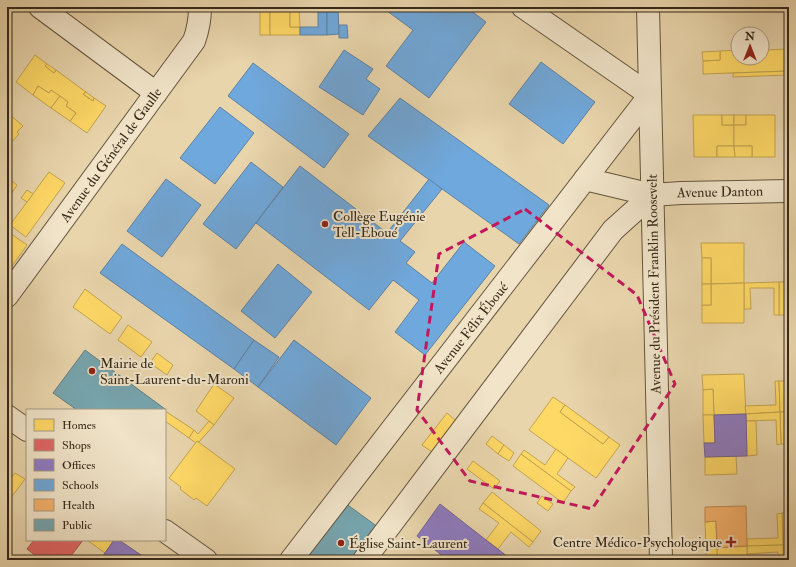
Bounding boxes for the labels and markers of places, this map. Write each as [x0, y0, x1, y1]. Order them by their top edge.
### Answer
place label: Collège Eugénie Tell-Eboué [333, 208, 426, 241]
marker: Collège Eugénie Tell-Eboué [320, 219, 330, 229]
place label: Mairie de Saint-Laurent-du-Maroni [100, 355, 249, 388]
marker: Mairie de Saint-Laurent-du-Maroni [87, 366, 97, 376]
place label: Centre Médico-Psychologique [553, 534, 722, 552]
place label: Église Saint-Laurent [349, 535, 468, 552]
marker: Centre Médico-Psychologique [725, 536, 737, 548]
marker: Église Saint-Laurent [336, 538, 346, 548]

